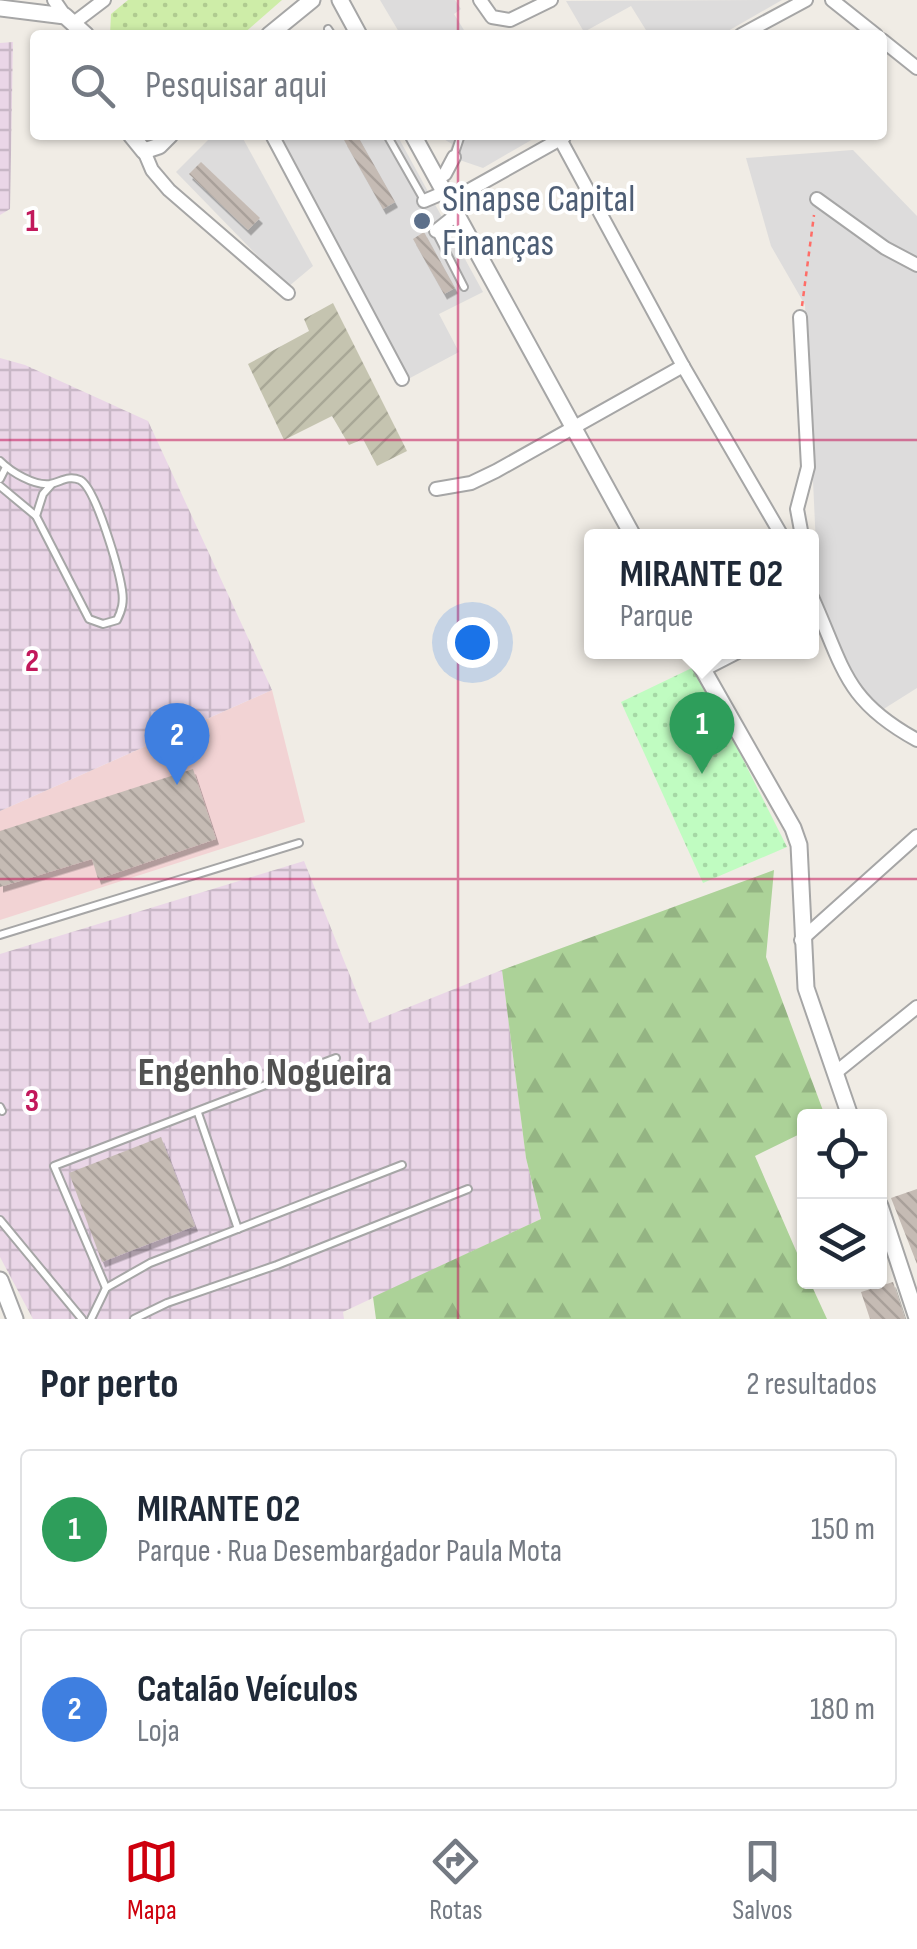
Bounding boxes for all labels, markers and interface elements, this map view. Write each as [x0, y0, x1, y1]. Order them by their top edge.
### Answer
search box [30, 30, 887, 140]
icon: search [65, 58, 120, 113]
text: Pesquisar aqui [145, 63, 327, 108]
place label: Sinapse Capital Finanças [442, 177, 635, 266]
text: 1 [26, 202, 39, 241]
marker: Sinapse Capital Finanças [411, 210, 433, 232]
popup [584, 529, 819, 659]
text: MIRANTE 02 [620, 552, 783, 597]
text: Parque [620, 597, 693, 636]
your location [447, 617, 498, 668]
text: 2 [25, 642, 39, 681]
pin: 1 [670, 692, 734, 774]
pin: 2 [144, 702, 210, 785]
district label: Engenho Nogueira [138, 1049, 392, 1097]
text: 3 [25, 1082, 39, 1121]
map controls [797, 1109, 887, 1289]
button: locate [797, 1109, 887, 1199]
button: layers [797, 1199, 887, 1289]
text: Por perto [40, 1359, 179, 1410]
text: 2 resultados [746, 1365, 877, 1404]
text: MIRANTE 02 [137, 1487, 300, 1532]
text: 1 [68, 1510, 81, 1549]
text: 150 m [811, 1510, 875, 1549]
text: Parque · Rua Desembargador Paula Mota [137, 1532, 562, 1571]
text: Catalão Veículos [137, 1667, 358, 1712]
text: 2 [67, 1690, 82, 1729]
text: 180 m [810, 1690, 875, 1729]
text: Loja [137, 1712, 180, 1751]
tab: Mapa [124, 1834, 179, 1927]
tab: Rotas [428, 1834, 483, 1927]
tab: Salvos [732, 1834, 793, 1927]

